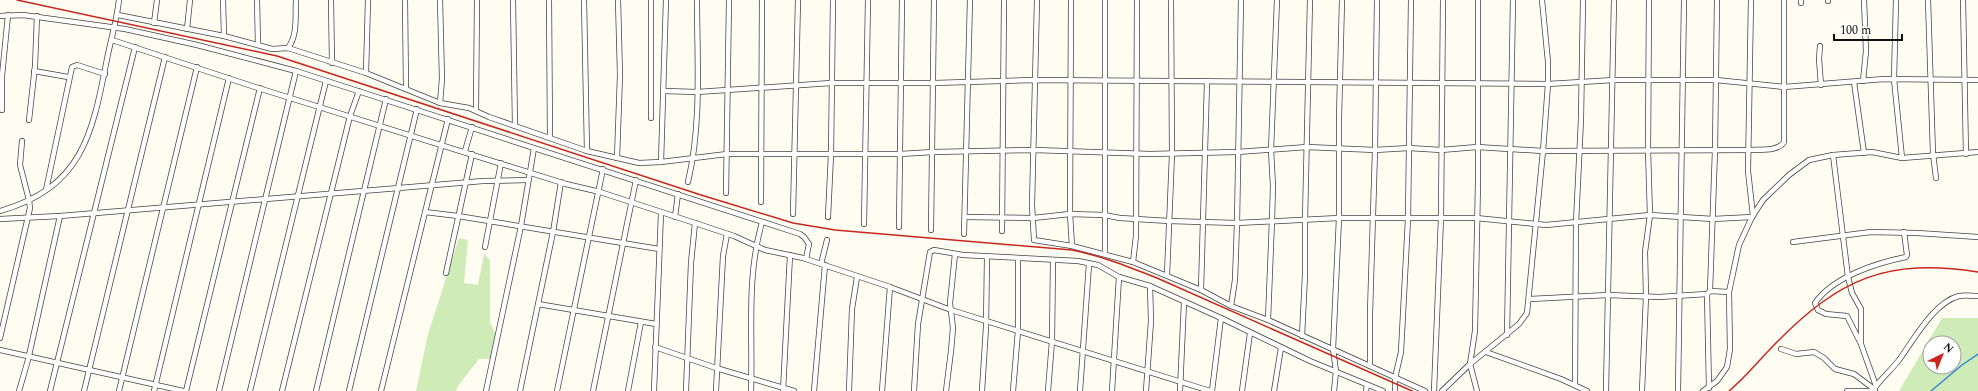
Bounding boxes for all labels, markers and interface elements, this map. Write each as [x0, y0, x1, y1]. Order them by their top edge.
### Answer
scale bar [1834, 16, 1902, 42]
text: 100 m [1840, 21, 1871, 40]
north arrow [1922, 335, 1962, 375]
text: N [1939, 339, 1958, 357]

